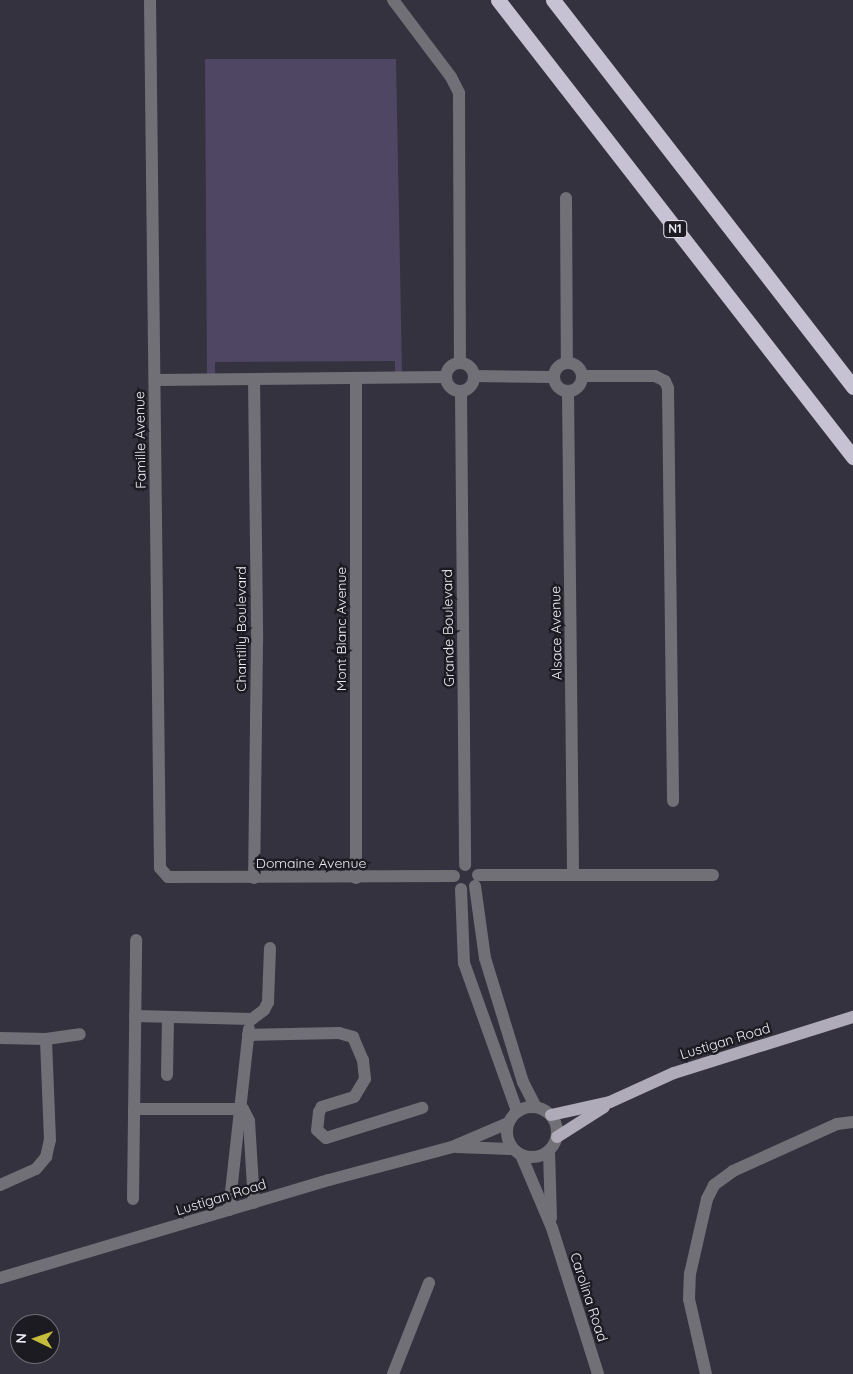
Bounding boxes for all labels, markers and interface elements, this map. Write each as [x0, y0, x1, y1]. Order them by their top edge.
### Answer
road number: N1 [662, 220, 688, 238]
street label: Famille Avenue [131, 391, 149, 489]
street label: Chantilly Boulevard [233, 566, 249, 692]
street label: Mont Blanc Avenue [333, 567, 349, 691]
street label: Grande Boulevard [439, 569, 457, 687]
street label: Alsace Avenue [547, 586, 565, 680]
street label: Domaine Avenue [256, 855, 366, 871]
street label: Lustigan Road [678, 1019, 772, 1063]
street label: Lustigan Road [174, 1175, 268, 1219]
street label: Carolina Road [567, 1250, 611, 1344]
north arrow [10, 1314, 60, 1364]
text: N [12, 1333, 30, 1344]

